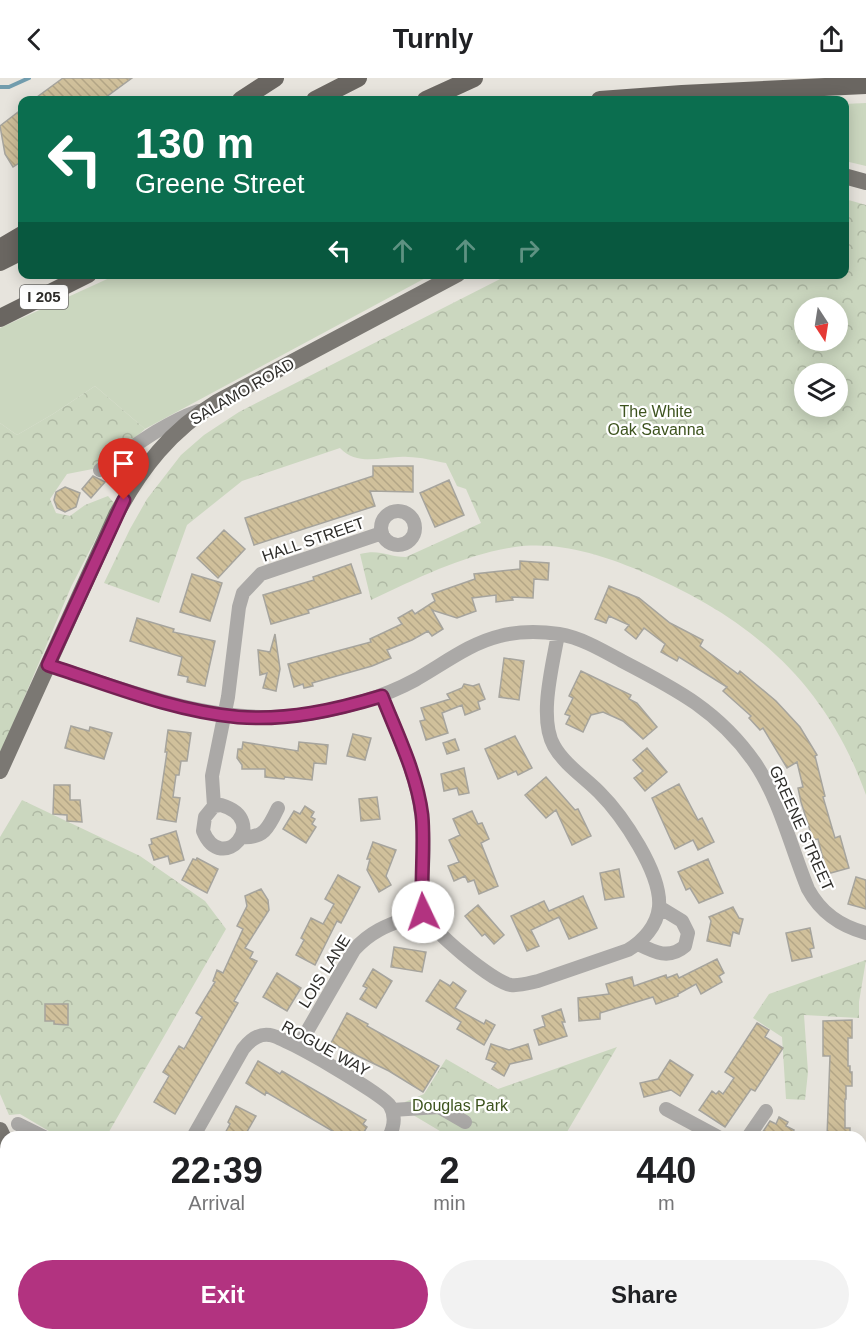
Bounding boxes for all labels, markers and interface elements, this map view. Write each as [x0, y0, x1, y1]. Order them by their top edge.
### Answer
icon: back [18, 23, 51, 56]
icon: share [815, 23, 848, 56]
text: Turnly [393, 24, 473, 54]
icon: left [36, 120, 114, 198]
text: 130 m [135, 120, 254, 167]
text: Greene Street [135, 169, 305, 199]
icon: left [323, 234, 356, 267]
icon: ahead [386, 234, 419, 267]
icon: ahead [449, 234, 482, 267]
icon: right [512, 234, 545, 267]
road number: I 205 [20, 285, 68, 309]
north arrow [794, 297, 848, 351]
map controls [794, 297, 848, 417]
street label: SALAMO ROAD [187, 355, 297, 428]
button: layers [794, 363, 848, 417]
park label: The White Oak Savanna [608, 403, 705, 438]
pin [98, 438, 149, 500]
icon: arrive [107, 447, 140, 480]
street label: HALL STREET [260, 514, 367, 565]
street label: GREENE STREET [766, 763, 837, 894]
position arrow [391, 880, 455, 944]
street label: LOIS LANE [295, 932, 354, 1011]
street label: ROGUE WAY [279, 1017, 373, 1080]
park label: Douglas Park [412, 1097, 509, 1114]
text: 22:39 [171, 1150, 263, 1191]
text: 2 [439, 1150, 459, 1191]
text: 440 [636, 1150, 696, 1191]
text: Arrival [188, 1192, 245, 1214]
text: min [433, 1192, 466, 1214]
text: m [658, 1192, 675, 1214]
button: Exit [18, 1260, 428, 1329]
button: Share [440, 1260, 849, 1329]

